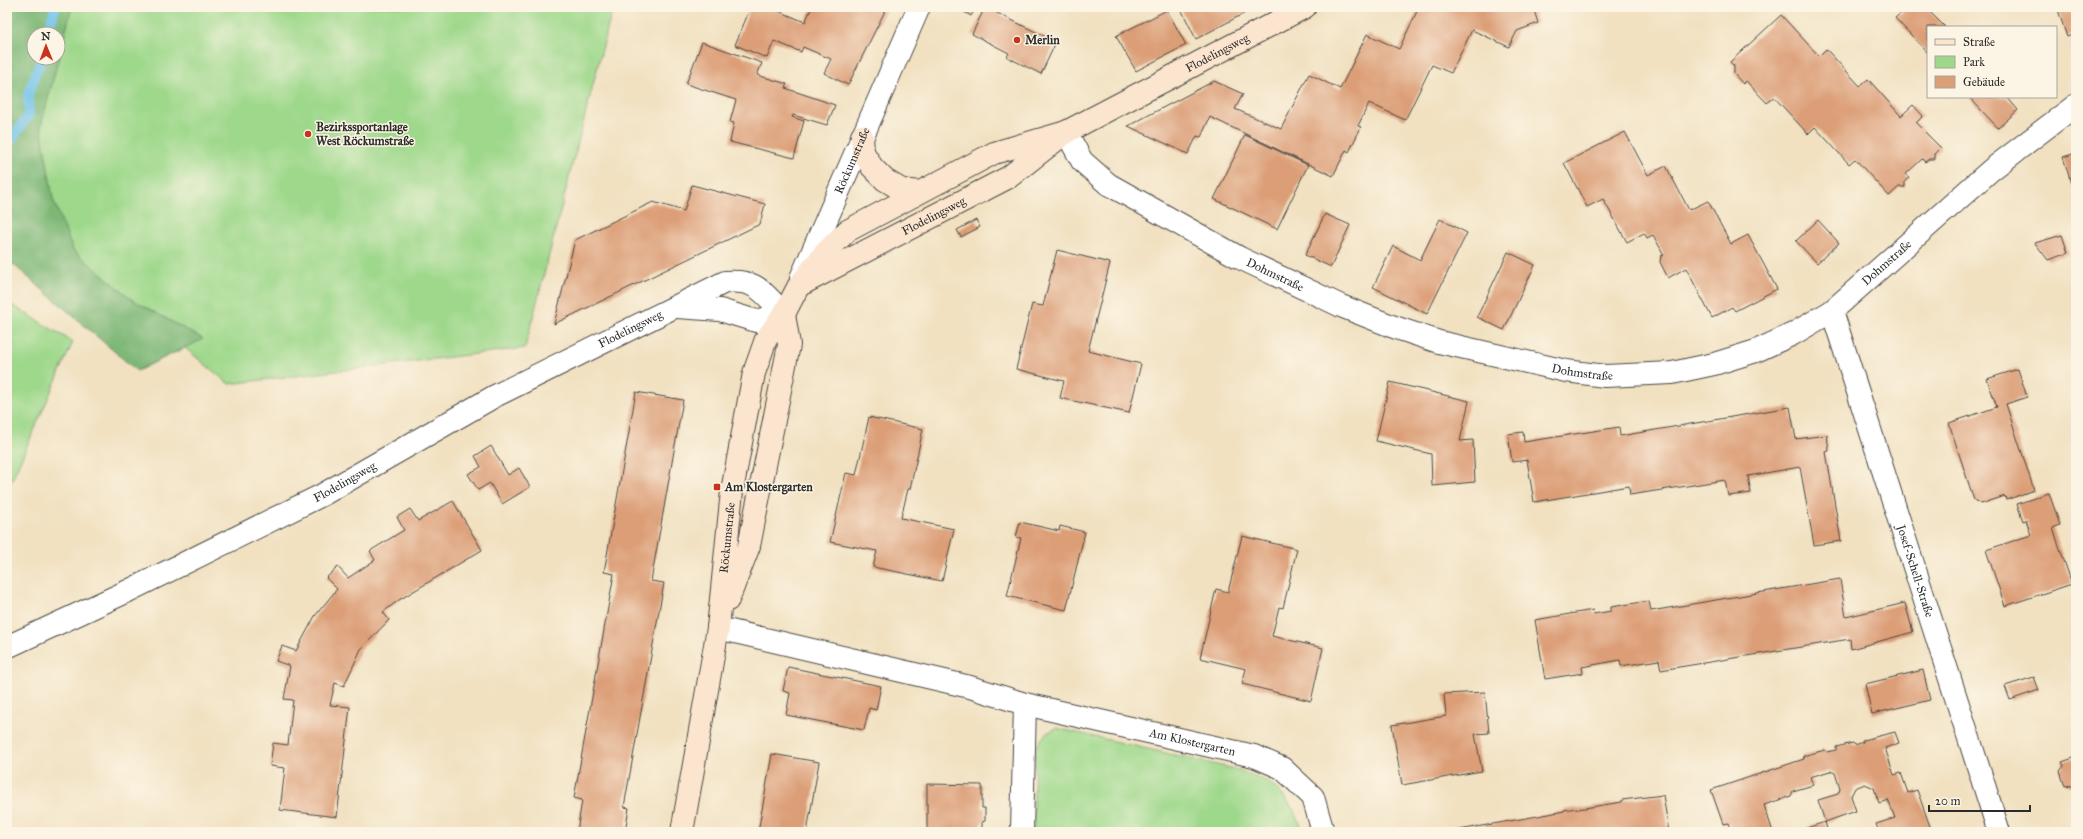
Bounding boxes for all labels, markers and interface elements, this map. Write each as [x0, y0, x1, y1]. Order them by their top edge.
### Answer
north arrow [26, 26, 66, 66]
legend [1927, 26, 2057, 98]
text: N [41, 30, 51, 43]
street label: Flodelingsweg [1183, 30, 1252, 75]
place label: Merlin [1025, 33, 1060, 47]
marker: Merlin [1012, 35, 1022, 45]
text: Straße [1963, 35, 1995, 49]
text: Park [1963, 55, 1985, 69]
text: Gebäude [1963, 75, 2005, 89]
place label: Bezirkssportanlage West Röckumstraße [316, 120, 414, 148]
street label: Röckumstraße [831, 125, 873, 196]
marker: Bezirkssportanlage West Röckumstraße [303, 129, 313, 139]
street label: Flodelingsweg [900, 194, 969, 238]
street label: Dohmstraße [1859, 237, 1914, 288]
street label: Dohmstraße [1244, 255, 1306, 294]
street label: Flodelingsweg [596, 307, 665, 351]
street label: Dohmstraße [1550, 361, 1613, 383]
street label: Flodelingsweg [311, 458, 379, 505]
place label: Am Klostergarten [724, 480, 813, 495]
marker: Am Klostergarten [712, 482, 722, 492]
street label: Röckumstraße [717, 502, 738, 574]
street label: Josef-Schell-Straße [1892, 521, 1937, 619]
street label: Am Klostergarten [1147, 725, 1237, 759]
scale bar [1929, 787, 2030, 813]
text: 20 m [1935, 794, 1961, 808]

